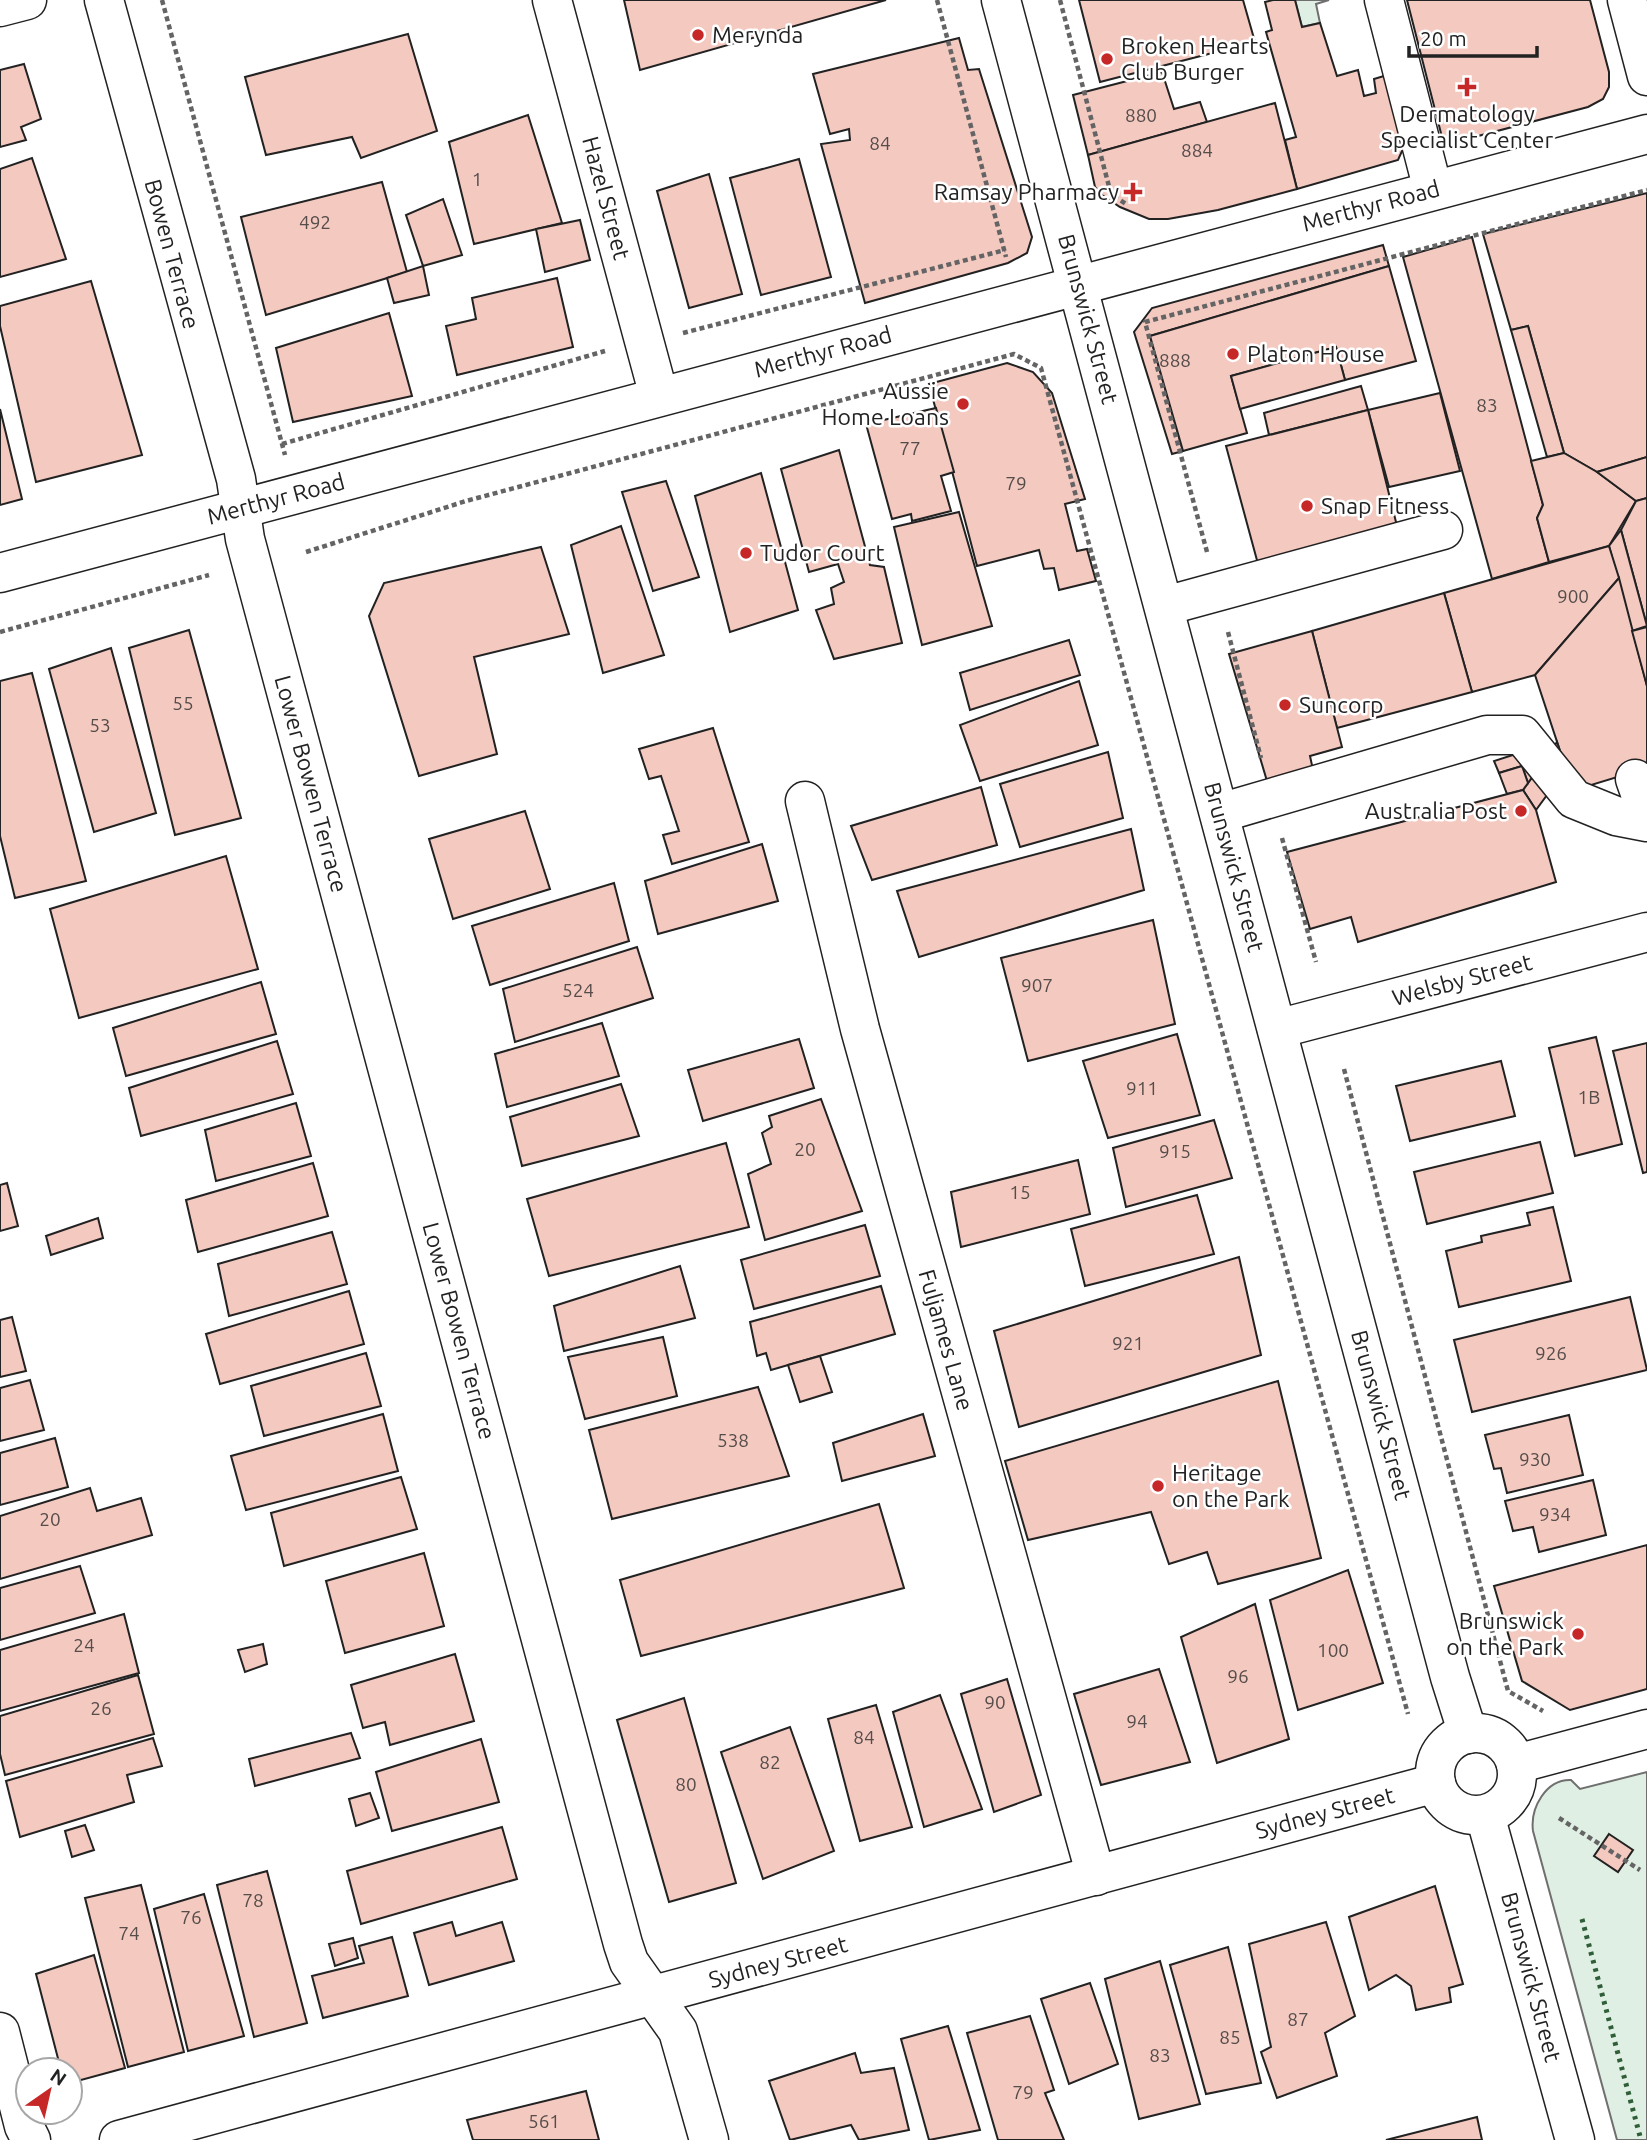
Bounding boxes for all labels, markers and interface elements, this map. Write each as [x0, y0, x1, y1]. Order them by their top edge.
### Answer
scale bar [1409, 14, 1537, 58]
place label: Merynda [712, 22, 803, 47]
text: 20 m [1420, 26, 1467, 50]
marker: Merynda [690, 27, 706, 43]
place label: Broken Hearts Club Burger [1121, 33, 1268, 84]
marker: Broken Hearts Club Burger [1099, 51, 1115, 67]
marker: Dermatology Specialist Center [1457, 77, 1477, 97]
place label: Dermatology Specialist Center [1381, 101, 1554, 152]
house number: 880 [1125, 104, 1157, 126]
house number: 84 [869, 132, 891, 154]
street label: Hazel Street [578, 134, 635, 262]
house number: 884 [1181, 139, 1213, 161]
house number: 1 [472, 168, 482, 190]
street label: Merthyr Road [1299, 175, 1442, 236]
street label: Bowen Terrace [140, 176, 204, 331]
place label: Ramsay Pharmacy [934, 179, 1119, 204]
marker: Ramsay Pharmacy [1125, 184, 1141, 200]
house number: 492 [299, 211, 331, 233]
street label: Brunswick Street [1054, 231, 1123, 407]
street label: Merthyr Road [751, 321, 894, 382]
place label: Platon House [1247, 341, 1385, 366]
marker: Platon House [1225, 346, 1241, 362]
house number: 888 [1159, 349, 1191, 371]
place label: Aussie Home Loans [822, 378, 949, 429]
house number: 83 [1476, 394, 1498, 416]
marker: Aussie Home Loans [955, 396, 971, 412]
house number: 77 [899, 437, 921, 459]
street label: Merthyr Road [204, 468, 347, 529]
house number: 79 [1005, 472, 1027, 494]
place label: Snap Fitness [1321, 493, 1449, 518]
marker: Snap Fitness [1299, 498, 1315, 514]
place label: Tudor Court [760, 540, 885, 565]
marker: Tudor Court [738, 545, 754, 561]
house number: 900 [1557, 585, 1589, 607]
street label: Lower Bowen Terrace [270, 673, 352, 895]
house number: 55 [172, 692, 194, 714]
place label: Suncorp [1299, 692, 1384, 717]
marker: Suncorp [1277, 697, 1293, 713]
house number: 53 [89, 714, 111, 736]
street label: Brunswick Street [1200, 779, 1269, 955]
place label: Australia Post [1365, 798, 1507, 823]
marker: Australia Post [1513, 803, 1529, 819]
street label: Welsby Street [1389, 949, 1534, 1010]
house number: 907 [1021, 974, 1053, 996]
house number: 524 [562, 979, 594, 1001]
house number: 911 [1126, 1077, 1158, 1099]
house number: 1B [1578, 1086, 1600, 1108]
house number: 20 [794, 1138, 816, 1160]
house number: 915 [1159, 1140, 1191, 1162]
house number: 15 [1009, 1181, 1031, 1203]
street label: Lower Bowen Terrace [418, 1220, 500, 1442]
street label: Fuljames Lane [914, 1266, 979, 1413]
street label: Brunswick Street [1347, 1327, 1416, 1503]
house number: 921 [1112, 1332, 1144, 1354]
house number: 926 [1535, 1342, 1567, 1364]
house number: 538 [717, 1429, 749, 1451]
house number: 930 [1519, 1448, 1551, 1470]
place label: Heritage on the Park [1172, 1460, 1290, 1511]
marker: Heritage on the Park [1150, 1478, 1166, 1494]
house number: 934 [1539, 1503, 1571, 1525]
house number: 20 [39, 1508, 61, 1530]
place label: Brunswick on the Park [1446, 1608, 1564, 1659]
marker: Brunswick on the Park [1570, 1626, 1586, 1642]
house number: 24 [73, 1634, 95, 1656]
house number: 100 [1317, 1639, 1349, 1661]
house number: 96 [1227, 1665, 1249, 1687]
house number: 90 [984, 1691, 1006, 1713]
house number: 26 [90, 1697, 112, 1719]
house number: 94 [1126, 1710, 1148, 1732]
house number: 84 [853, 1726, 875, 1748]
house number: 82 [759, 1751, 781, 1773]
house number: 80 [675, 1773, 697, 1795]
street label: Sydney Street [1253, 1782, 1397, 1843]
house number: 78 [242, 1889, 264, 1911]
street label: Brunswick Street [1497, 1889, 1566, 2065]
house number: 76 [180, 1906, 202, 1928]
house number: 74 [118, 1922, 140, 1944]
street label: Sydney Street [706, 1931, 850, 1992]
house number: 87 [1287, 2008, 1309, 2030]
house number: 85 [1219, 2026, 1241, 2048]
house number: 83 [1149, 2044, 1171, 2066]
north arrow [14, 2056, 84, 2126]
text: N [46, 2064, 71, 2090]
house number: 79 [1012, 2081, 1034, 2103]
house number: 561 [528, 2110, 560, 2132]

